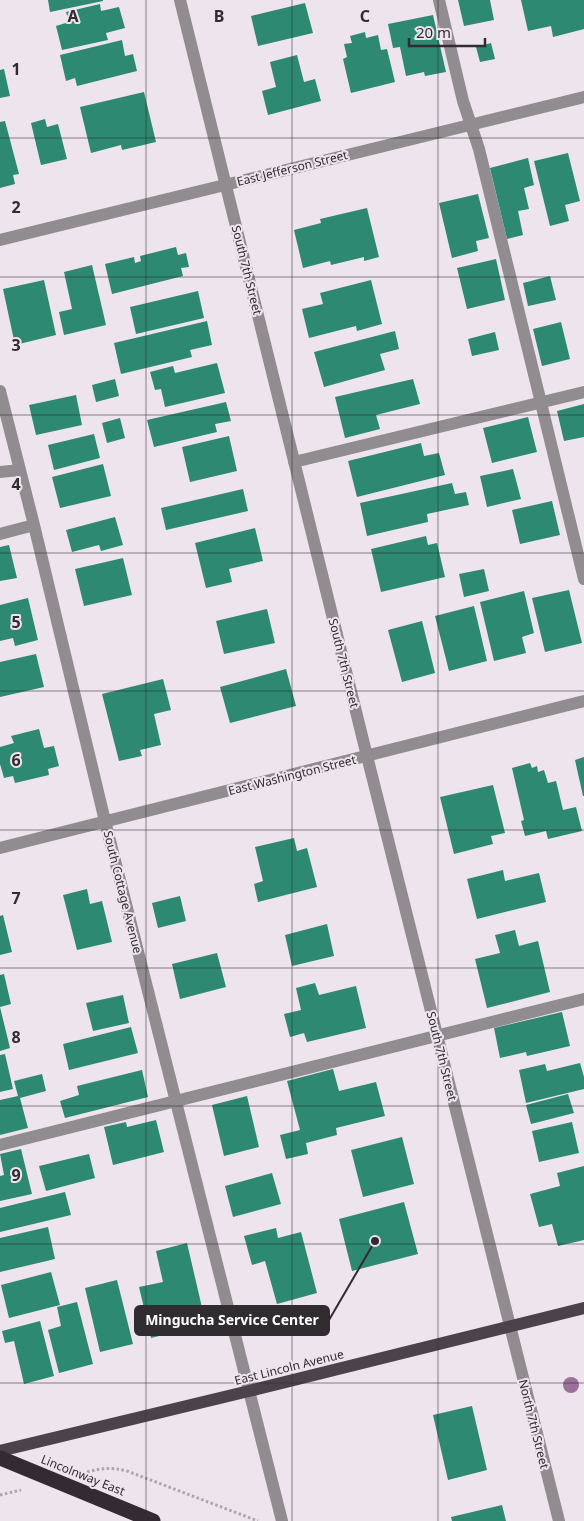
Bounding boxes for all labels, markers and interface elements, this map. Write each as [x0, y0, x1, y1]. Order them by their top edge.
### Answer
text: A [67, 5, 79, 27]
text: B [214, 5, 224, 27]
text: C [360, 5, 370, 27]
scale bar [409, 15, 485, 47]
text: 20 m [416, 22, 451, 42]
text: 1 [11, 58, 21, 80]
street label: East Jefferson Street [235, 146, 350, 190]
text: 2 [11, 196, 21, 218]
street label: South 7th Street [228, 224, 266, 317]
text: 3 [11, 334, 21, 356]
text: 4 [11, 473, 21, 495]
text: 5 [11, 611, 21, 633]
street label: South 7th Street [325, 617, 363, 710]
text: 6 [11, 749, 21, 771]
street label: East Washington Street [226, 751, 358, 799]
street label: South Cottage Avenue [100, 829, 147, 955]
text: 7 [11, 887, 21, 909]
street label: South 7th Street [423, 1010, 461, 1103]
text: 8 [11, 1026, 21, 1048]
text: 9 [11, 1164, 21, 1186]
callout: Mingucha Service Center [135, 1306, 329, 1335]
text: Mingucha Service Center [145, 1310, 320, 1329]
street label: East Lincoln Avenue [233, 1345, 346, 1389]
street label: North 7th Street [515, 1378, 553, 1471]
street label: Lincolnway East [38, 1450, 128, 1500]

